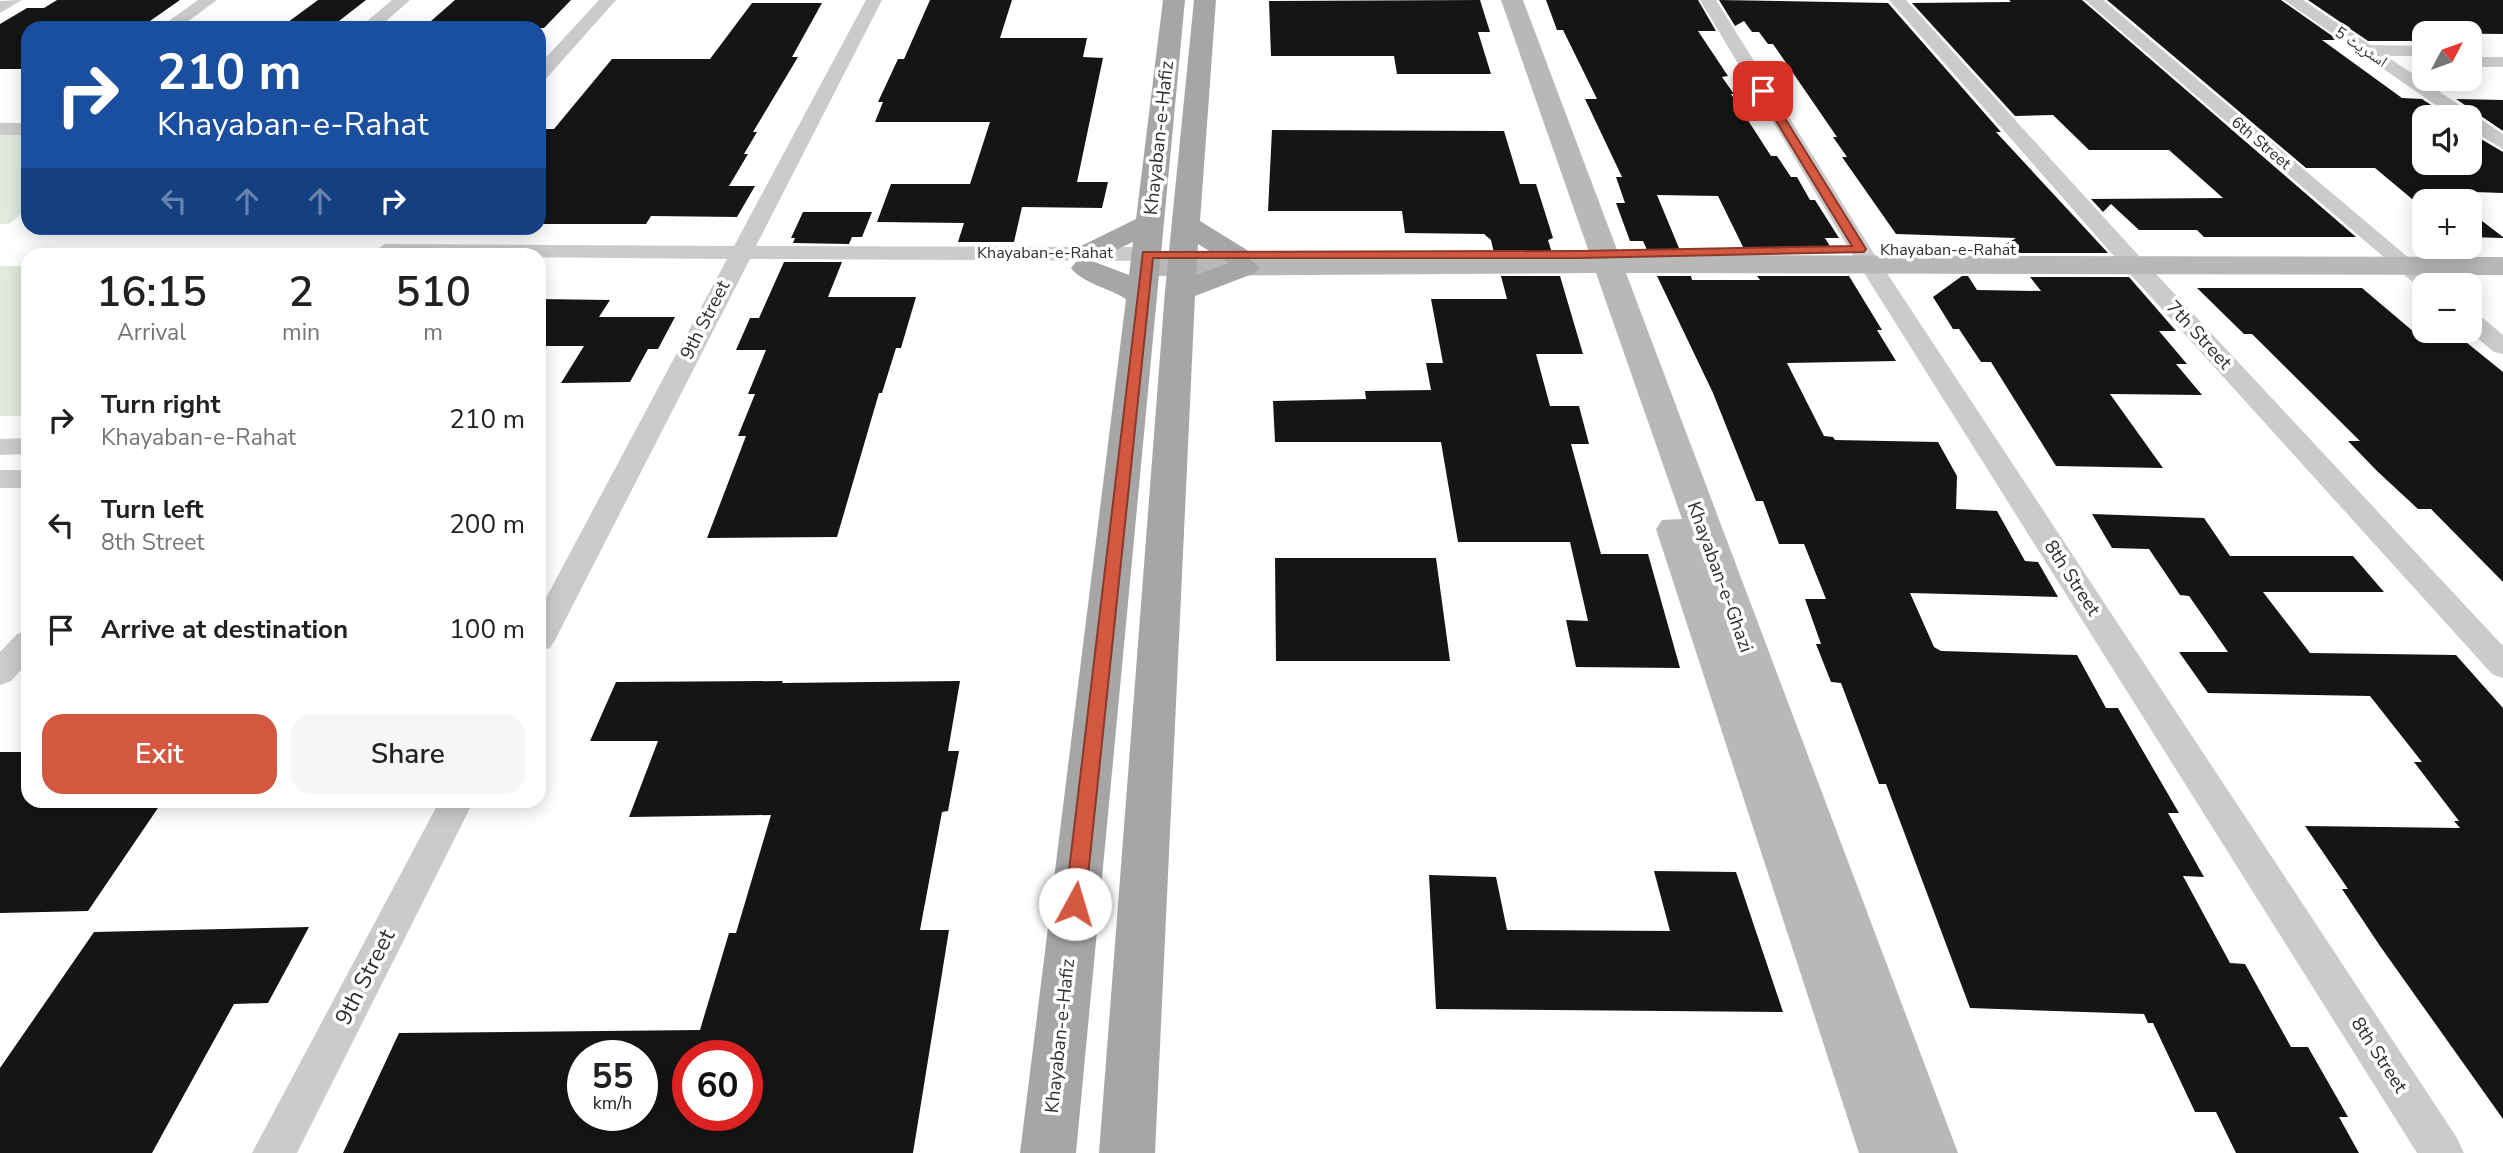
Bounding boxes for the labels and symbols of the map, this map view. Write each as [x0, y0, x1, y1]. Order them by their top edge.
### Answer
street label: اسٹریٹ 5 [2330, 21, 2392, 73]
north arrow [2412, 21, 2482, 91]
street label: Khayaban-e-Hafiz [1138, 59, 1180, 216]
pin [1733, 61, 1793, 121]
street label: 6th Street [2226, 111, 2296, 175]
street label: Khayaban-e-Rahat [1880, 239, 2016, 261]
street label: Khayaban-e-Rahat [977, 242, 1113, 264]
street label: 9th Street [674, 276, 736, 364]
street label: 7th Street [2160, 295, 2238, 375]
street label: Khayaban-e-Ghazi [1681, 498, 1759, 656]
street label: 8th Street [2038, 535, 2106, 621]
position arrow [1038, 867, 1112, 941]
street label: 9th Street [328, 923, 403, 1030]
street label: Khayaban-e-Hafiz [1039, 957, 1081, 1114]
street label: 8th Street [2345, 1012, 2413, 1098]
speed limit sign: 60 [672, 1040, 763, 1131]

